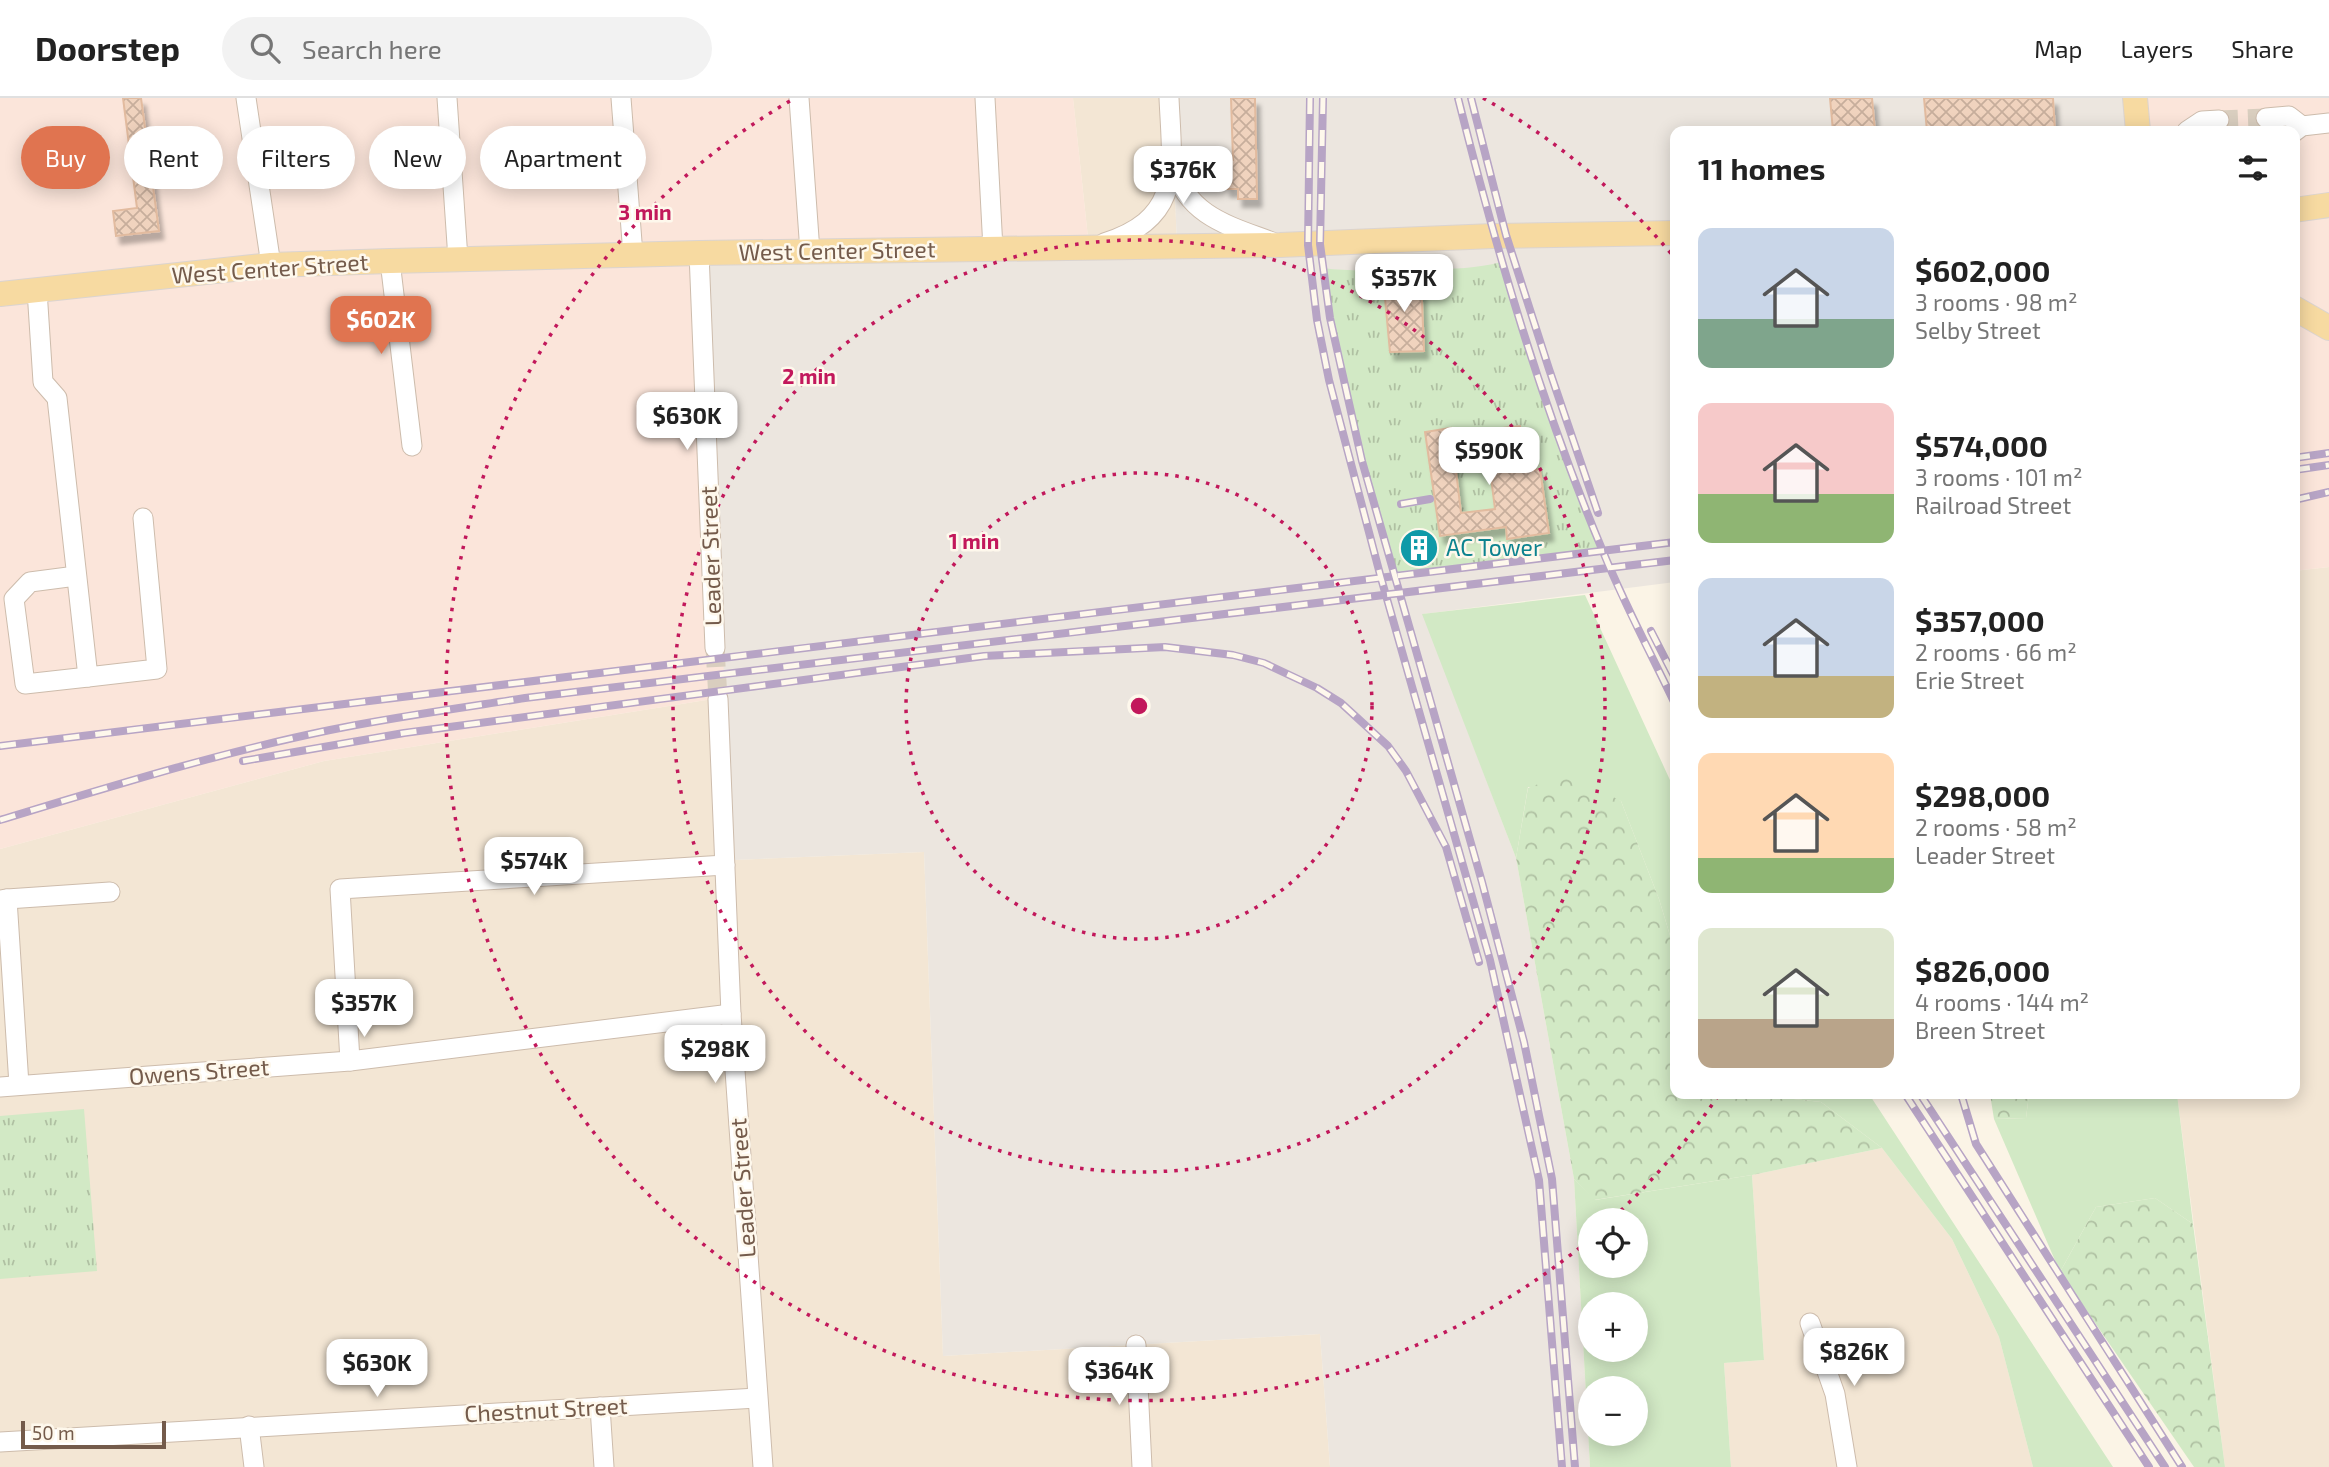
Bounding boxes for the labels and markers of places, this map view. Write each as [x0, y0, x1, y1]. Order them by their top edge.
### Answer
pin: $376K [1134, 146, 1232, 206]
pin: $357K [1355, 254, 1453, 314]
pin: $602K [332, 296, 430, 356]
pin: $630K [638, 392, 736, 452]
pin: $590K [1440, 428, 1538, 487]
building icon: AC Tower [1398, 527, 1440, 569]
place label: AC Tower [1446, 533, 1542, 561]
centre of rings [1127, 694, 1151, 718]
pin: $574K [485, 838, 583, 897]
pin: $357K [315, 979, 413, 1039]
pin: $298K [666, 1026, 764, 1085]
pin: $826K [1805, 1328, 1903, 1388]
pin: $630K [328, 1340, 426, 1399]
pin: $364K [1070, 1348, 1168, 1407]

